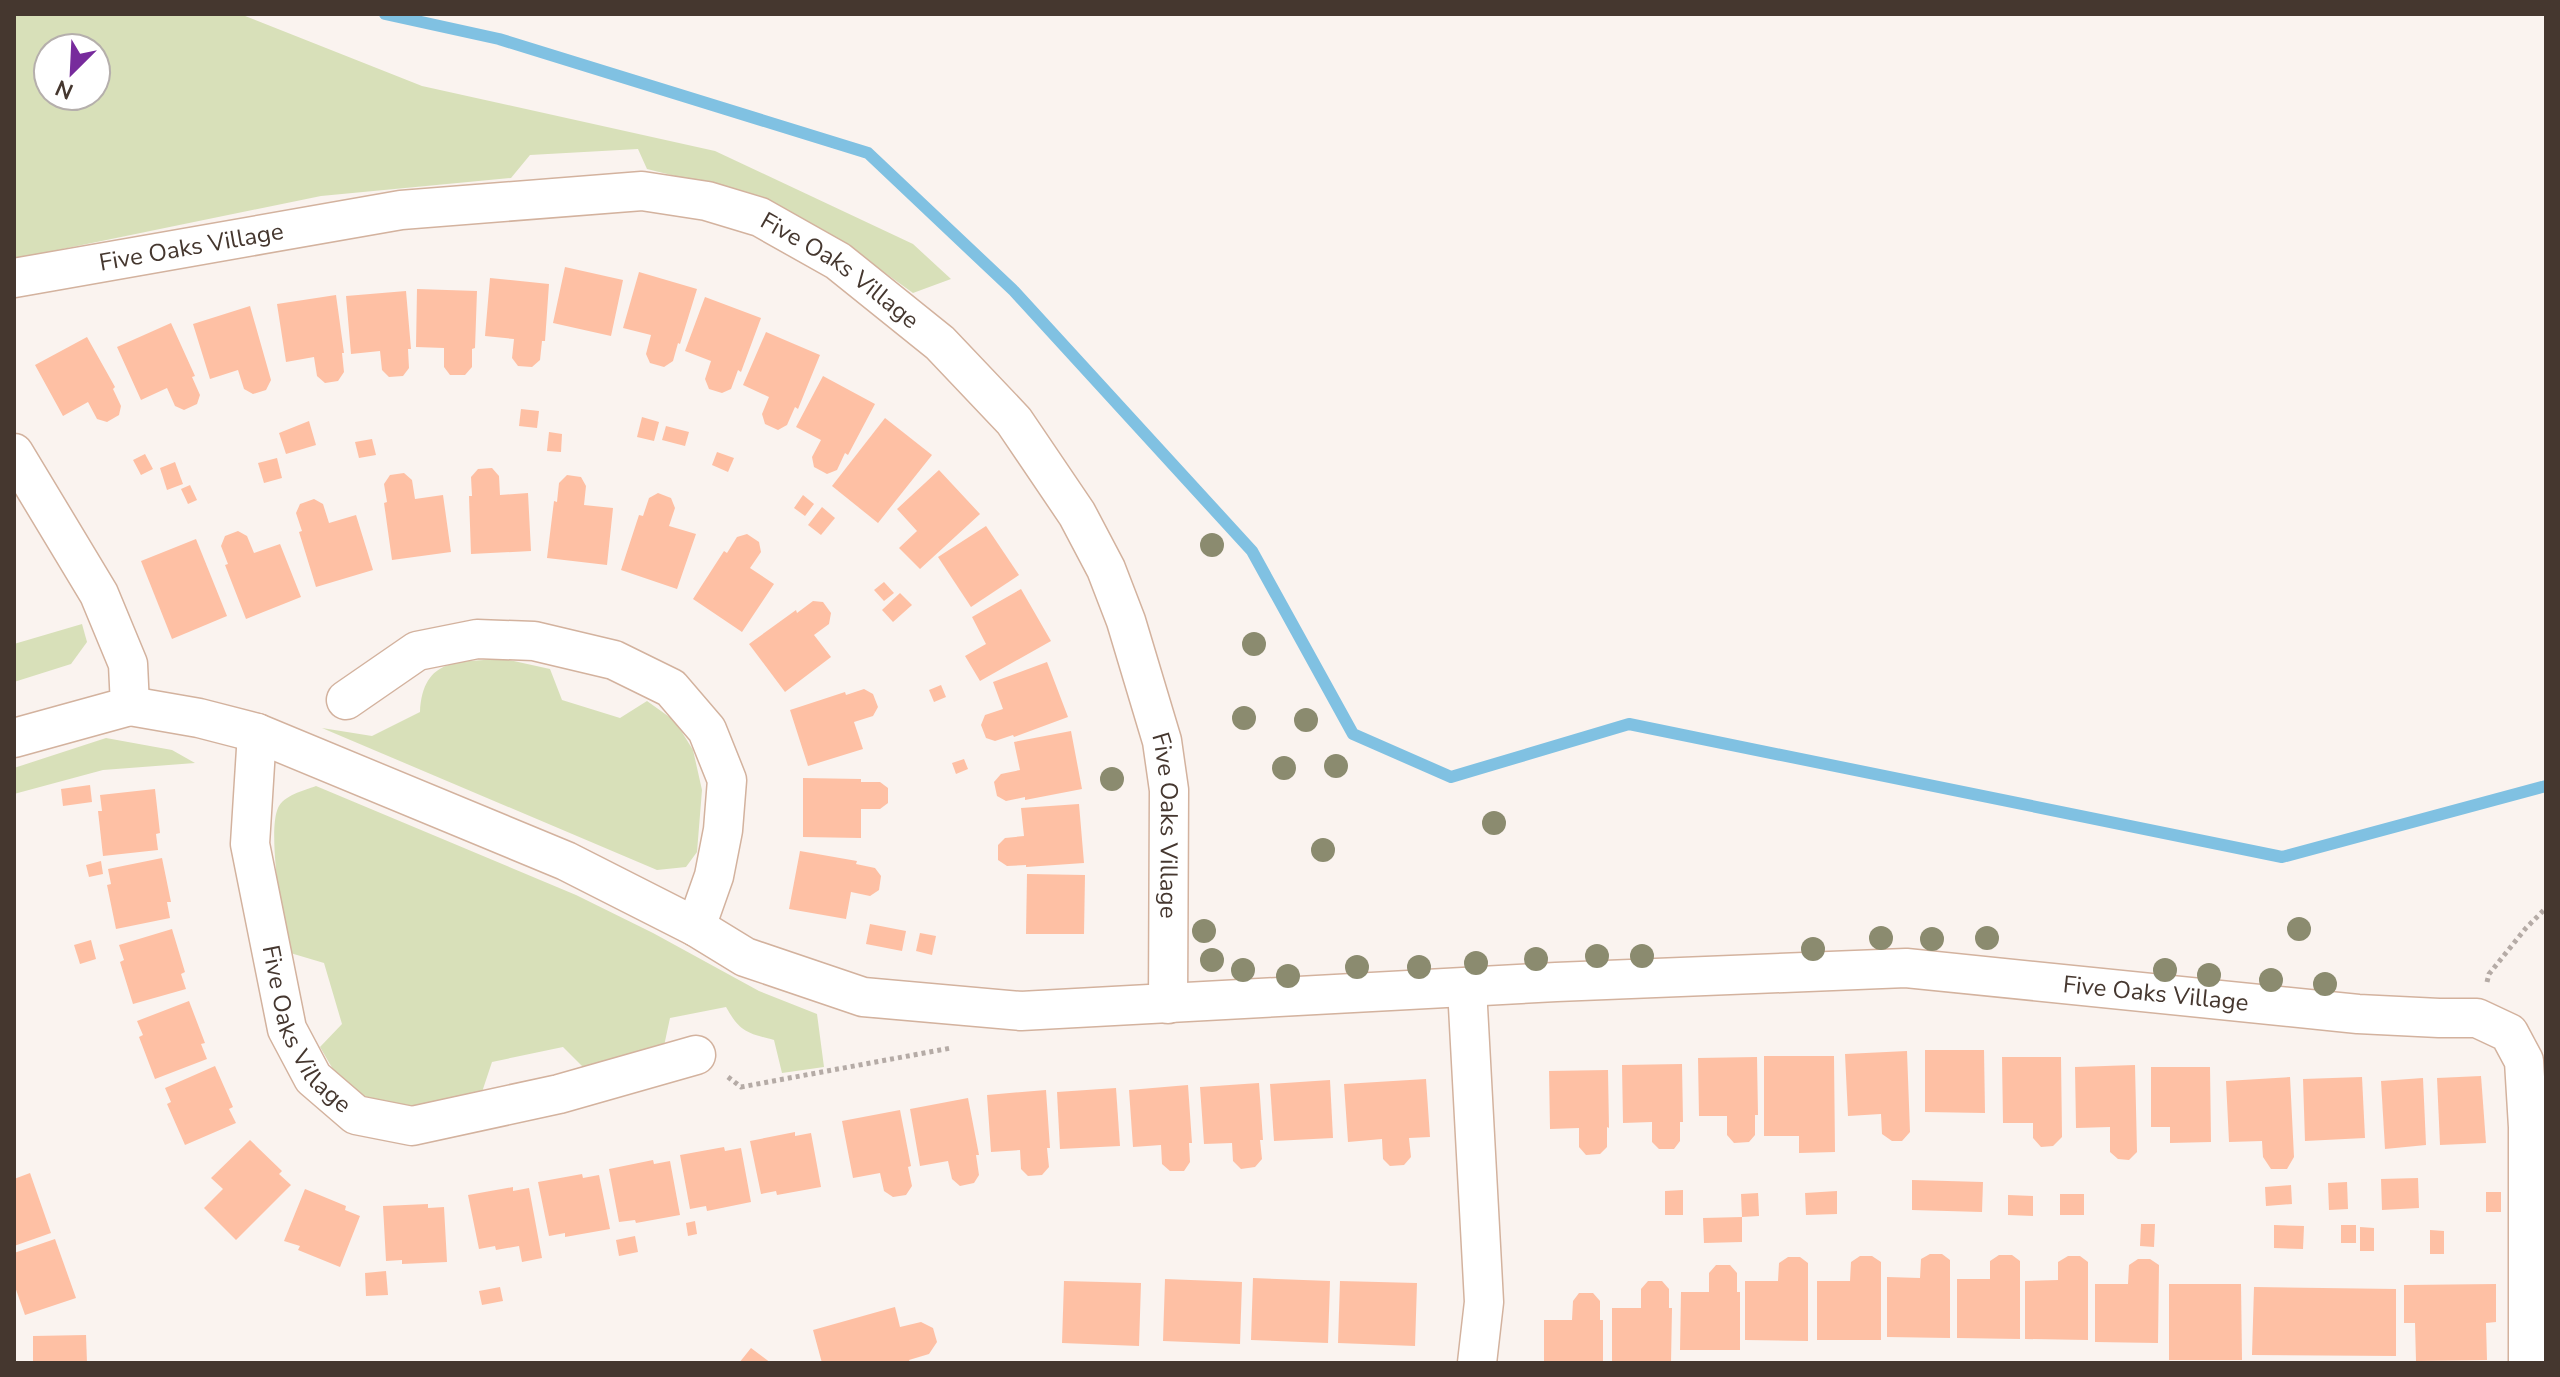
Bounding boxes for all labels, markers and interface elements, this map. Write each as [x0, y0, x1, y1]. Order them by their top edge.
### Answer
north arrow [32, 32, 112, 112]
text: N [51, 72, 78, 106]
street label: Five Oaks Village [755, 205, 926, 336]
street label: Five Oaks Village [97, 215, 286, 279]
street label: Five Oaks Village [1144, 728, 1185, 919]
street label: Five Oaks Village [255, 942, 358, 1120]
street label: Five Oaks Village [2061, 968, 2250, 1019]

